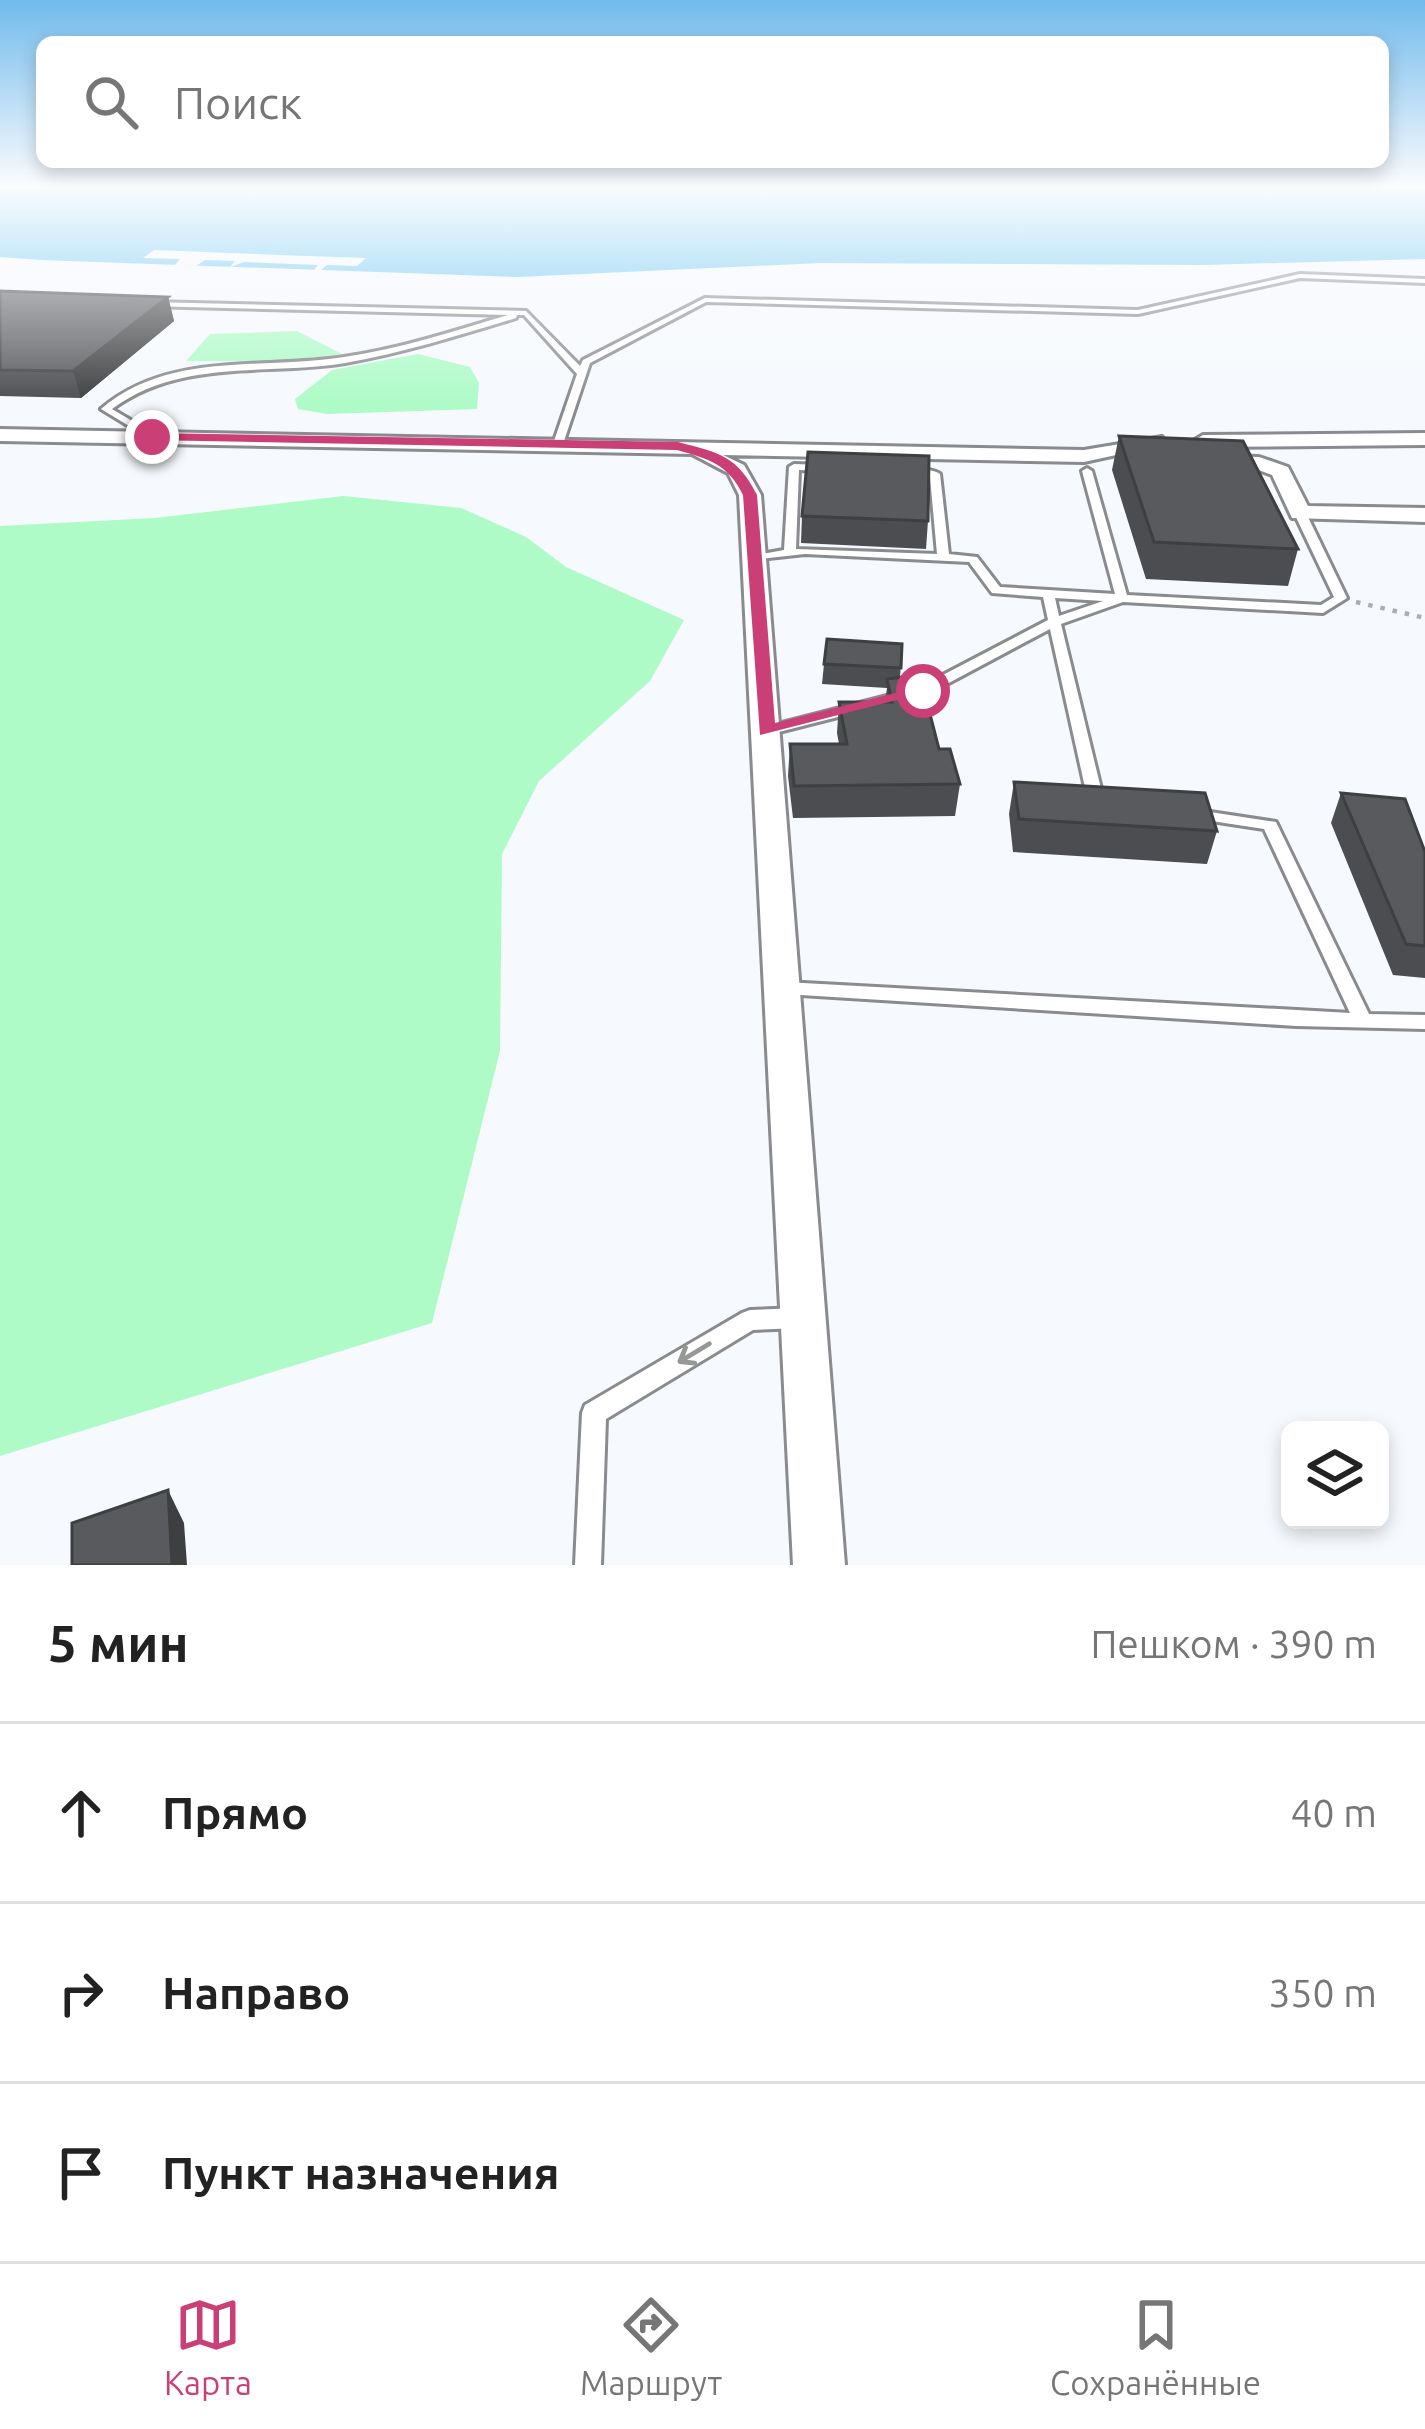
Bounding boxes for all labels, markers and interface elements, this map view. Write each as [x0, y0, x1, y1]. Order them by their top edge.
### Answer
search box [36, 36, 1389, 168]
icon: search [78, 69, 144, 135]
text: Поиск [174, 77, 302, 128]
route end [125, 410, 179, 464]
route start [896, 664, 950, 718]
one-way arrow [678, 1341, 712, 1365]
map controls [1281, 1421, 1389, 1529]
button: layers [1281, 1421, 1389, 1529]
text: 5 мин [48, 1614, 189, 1672]
text: Пешком · 390 m [1090, 1622, 1377, 1665]
icon: ahead [48, 1780, 114, 1846]
text: Прямо [162, 1787, 308, 1838]
text: 40 m [1290, 1791, 1377, 1834]
icon: right [48, 1960, 114, 2026]
text: Направо [162, 1967, 350, 2018]
text: 350 m [1268, 1971, 1377, 2014]
icon: arrive [48, 2140, 114, 2206]
text: Пункт назначения [162, 2147, 560, 2198]
tab: Карта [164, 2292, 252, 2401]
tab: Маршрут [580, 2292, 722, 2401]
tab: Сохранённые [1050, 2292, 1261, 2401]

